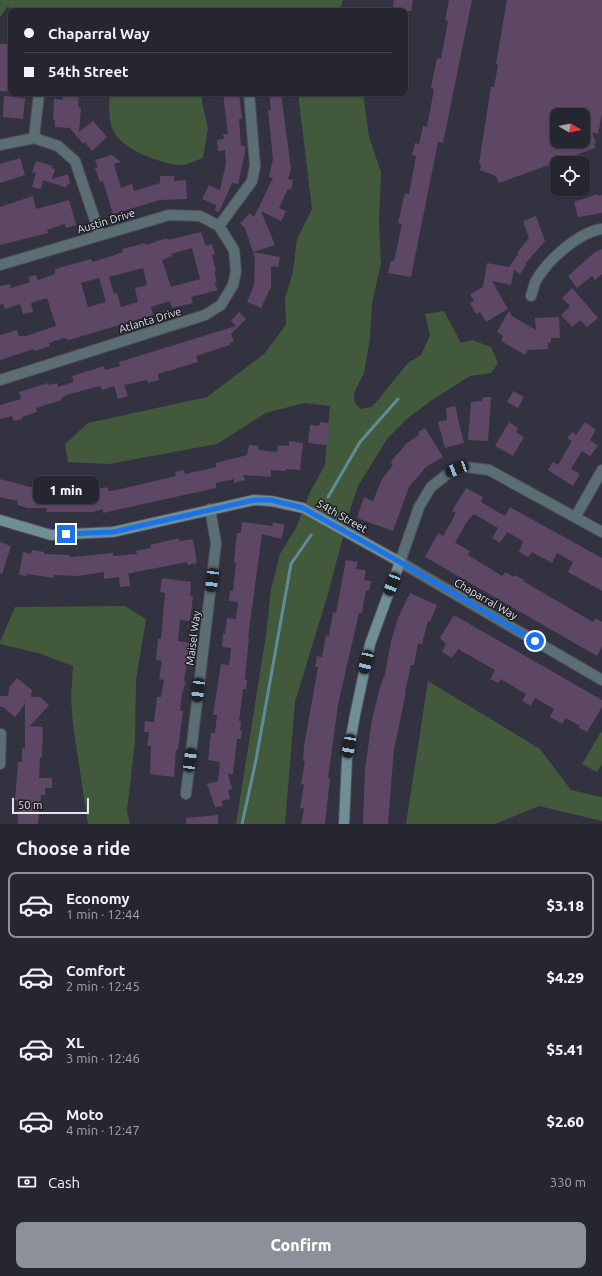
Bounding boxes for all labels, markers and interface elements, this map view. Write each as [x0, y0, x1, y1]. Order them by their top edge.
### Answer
text: Chaparral Way [48, 25, 150, 42]
text: 54th Street [48, 63, 129, 80]
north arrow [550, 108, 590, 148]
map controls [550, 108, 590, 196]
button: locate [550, 156, 590, 196]
street label: Austin Drive [76, 206, 136, 236]
street label: Atlanta Drive [117, 305, 183, 335]
car [444, 459, 470, 479]
callout: 1 min [33, 476, 99, 504]
text: 1 min [49, 483, 83, 497]
street label: 54th Street [314, 497, 370, 535]
route end [57, 525, 75, 543]
car [205, 567, 219, 593]
car [382, 571, 402, 597]
street label: Chaparral Way [452, 576, 520, 622]
street label: Maisel Way [184, 609, 202, 666]
route start [526, 632, 544, 650]
car [357, 649, 375, 675]
car [191, 677, 205, 703]
car [341, 733, 357, 759]
car [183, 747, 197, 773]
scale bar [12, 796, 89, 815]
text: 50 m [18, 799, 42, 811]
text: Choose a ride [16, 838, 130, 858]
icon: car [18, 887, 54, 923]
text: Economy [66, 890, 130, 907]
text: $3.18 [546, 897, 584, 914]
text: 1 min · 12:44 [66, 907, 140, 921]
icon: car [18, 959, 54, 995]
text: Comfort [66, 962, 125, 979]
text: $4.29 [546, 969, 584, 986]
text: 2 min · 12:45 [66, 979, 140, 993]
icon: car [18, 1031, 54, 1067]
text: XL [66, 1034, 84, 1051]
text: $5.41 [546, 1041, 584, 1058]
text: 3 min · 12:46 [66, 1051, 140, 1065]
icon: car [18, 1103, 54, 1139]
text: Moto [66, 1106, 104, 1123]
text: $2.60 [546, 1113, 584, 1130]
text: 4 min · 12:47 [66, 1123, 140, 1137]
icon: cash [16, 1171, 38, 1193]
text: Cash [48, 1174, 80, 1191]
text: 330 m [550, 1175, 586, 1189]
button: Confirm [16, 1222, 586, 1268]

